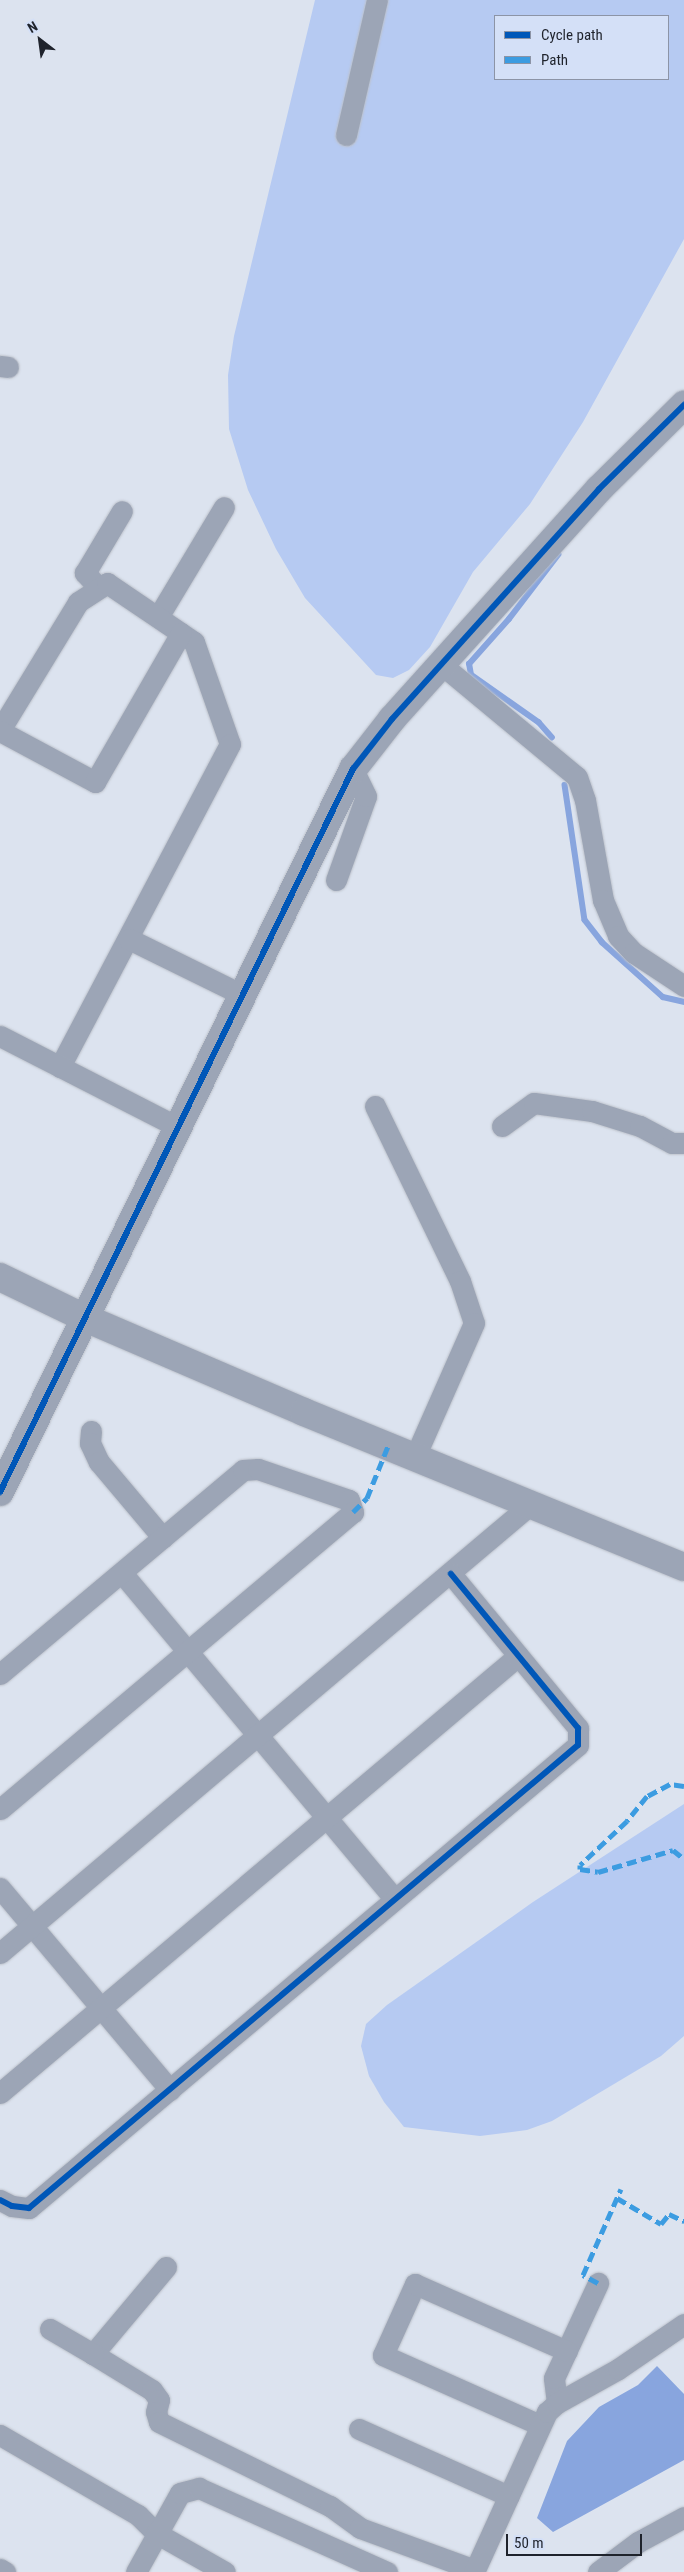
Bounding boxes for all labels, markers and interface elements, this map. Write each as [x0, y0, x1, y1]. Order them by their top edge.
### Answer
north arrow [15, 15, 65, 65]
legend [494, 15, 669, 80]
text: N [25, 18, 40, 36]
text: Cycle path [541, 26, 603, 44]
text: Path [541, 51, 568, 69]
scale bar [509, 2524, 645, 2556]
text: 50 m [514, 2534, 544, 2552]

